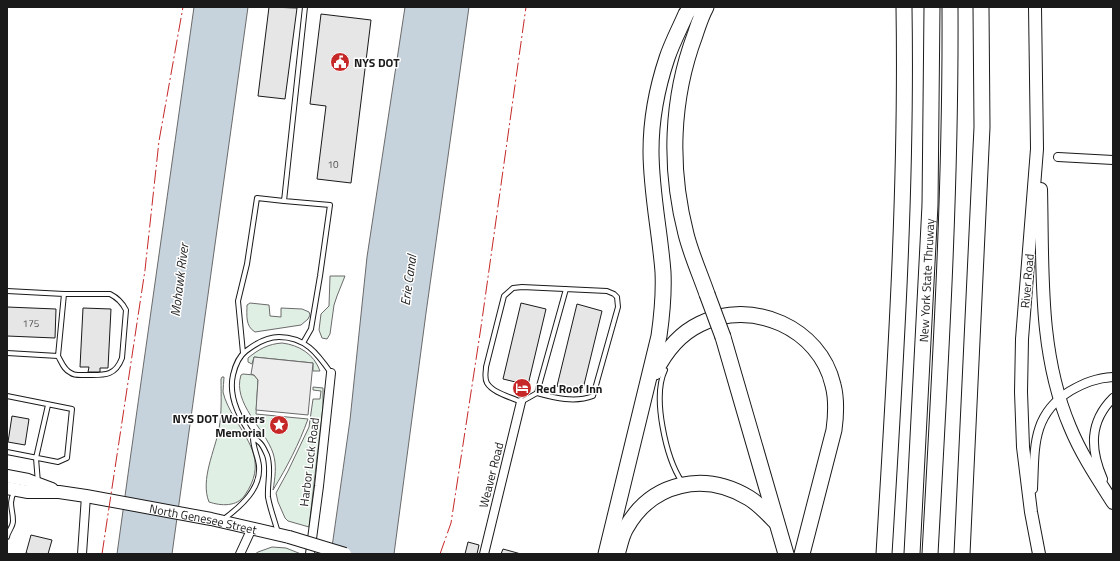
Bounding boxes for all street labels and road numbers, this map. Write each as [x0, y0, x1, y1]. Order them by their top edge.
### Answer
street label: New York State Thruway [913, 218, 939, 343]
street label: River Road [1015, 253, 1039, 309]
street label: Harbor Lock Road [294, 417, 324, 507]
street label: Weaver Road [474, 440, 508, 510]
street label: North Genesee Street [148, 498, 260, 539]

